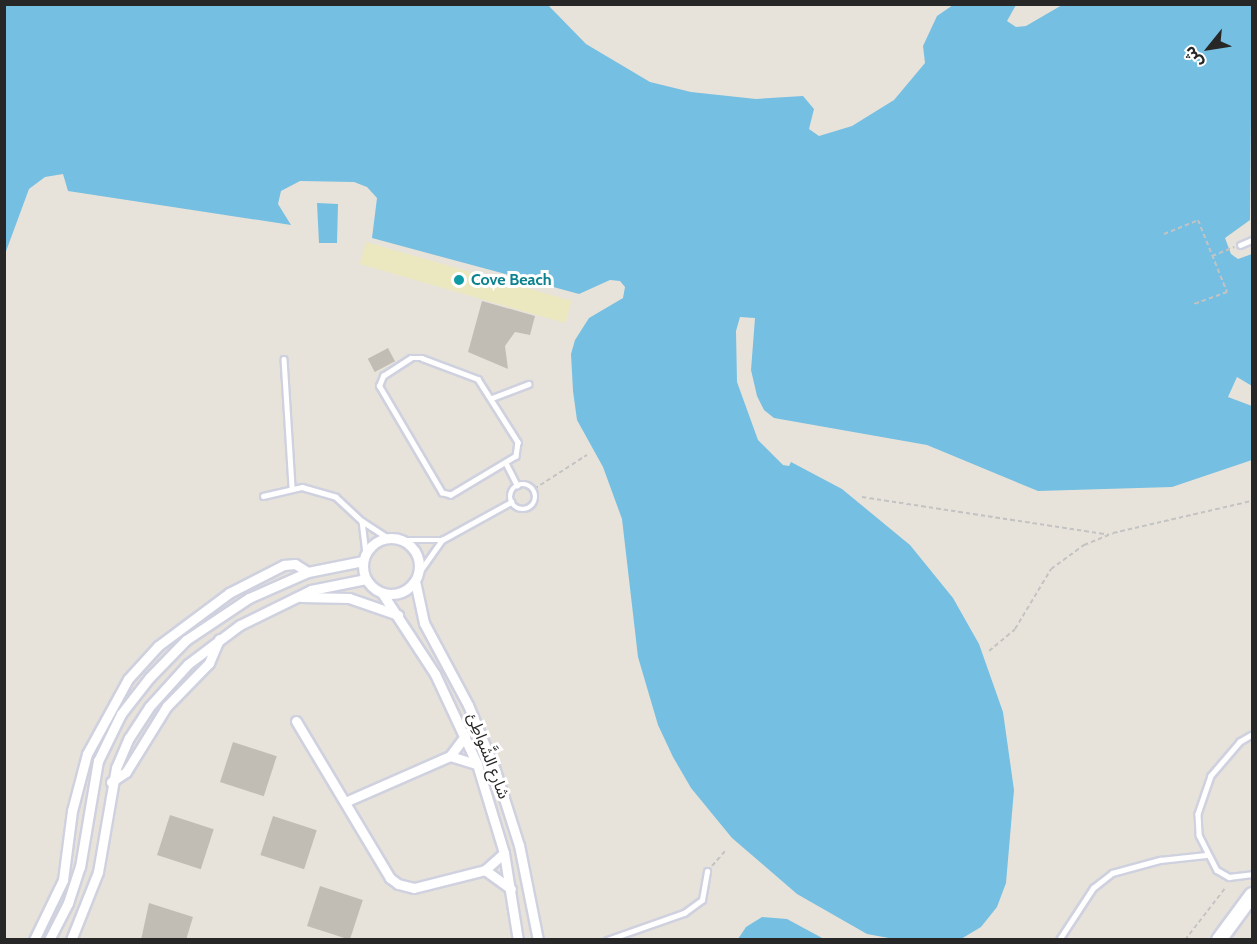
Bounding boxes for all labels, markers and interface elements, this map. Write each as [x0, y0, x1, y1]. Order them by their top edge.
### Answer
north arrow [1179, 18, 1239, 78]
text: ش [1179, 43, 1207, 71]
place label: Cove Beach [471, 270, 552, 290]
marker: Cove Beach [452, 273, 466, 287]
street label: شارع الشَّواطِئ [463, 710, 513, 802]

